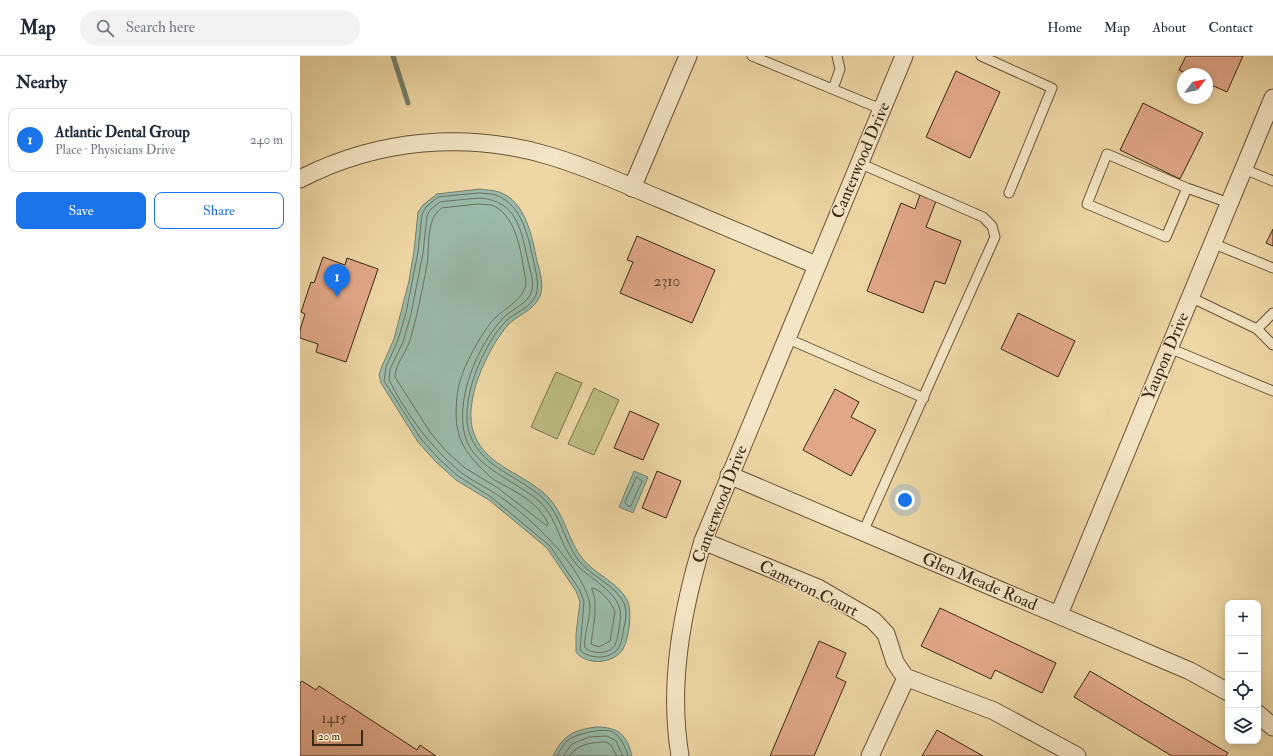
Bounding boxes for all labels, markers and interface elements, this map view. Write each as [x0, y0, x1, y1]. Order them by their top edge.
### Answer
search box [80, 10, 360, 46]
text: Map [20, 16, 56, 40]
icon: search [94, 17, 116, 39]
text: Search here [126, 18, 195, 37]
text: Home [1047, 19, 1082, 36]
text: Map [1104, 19, 1130, 36]
text: About [1152, 19, 1186, 36]
text: Contact [1208, 19, 1253, 36]
north arrow [1177, 68, 1213, 104]
text: Nearby [16, 72, 67, 93]
street label: Canterwood Drive [826, 99, 894, 222]
text: Atlantic Dental Group [55, 123, 190, 142]
text: 1 [28, 132, 32, 148]
text: 240 m [250, 132, 283, 148]
text: Place · Physicians Drive [55, 142, 176, 158]
button: Save [16, 192, 146, 229]
button: Share [154, 192, 284, 229]
pin: 1 [324, 264, 350, 297]
house number: 2310 [654, 272, 680, 291]
street label: Yaupon Drive [1137, 309, 1194, 404]
street label: Canterwood Drive [687, 442, 752, 566]
your location [895, 490, 915, 510]
street label: Glen Meade Road [919, 548, 1041, 615]
street label: Cameron Court [756, 555, 862, 622]
map controls [1225, 600, 1261, 744]
button: + [1225, 600, 1261, 636]
button: − [1225, 636, 1261, 672]
button: locate [1225, 672, 1261, 708]
button: layers [1225, 708, 1261, 744]
house number: 1415 [321, 709, 347, 728]
scale bar [312, 728, 363, 747]
text: 20 m [318, 730, 340, 743]

